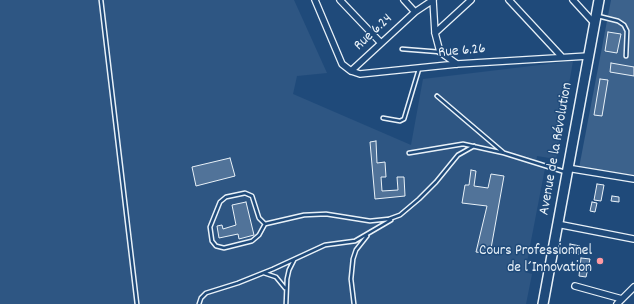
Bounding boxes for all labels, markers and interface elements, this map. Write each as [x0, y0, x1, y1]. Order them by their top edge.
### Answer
street label: Rue 6.24 [351, 11, 397, 55]
street label: Rue 6.26 [438, 41, 486, 63]
street label: Avenue de la Révolution [536, 81, 578, 217]
place label: Cours Professionnel de l´Innovation [479, 243, 592, 278]
marker: Cours Professionnel de l´Innovation [595, 256, 605, 266]

